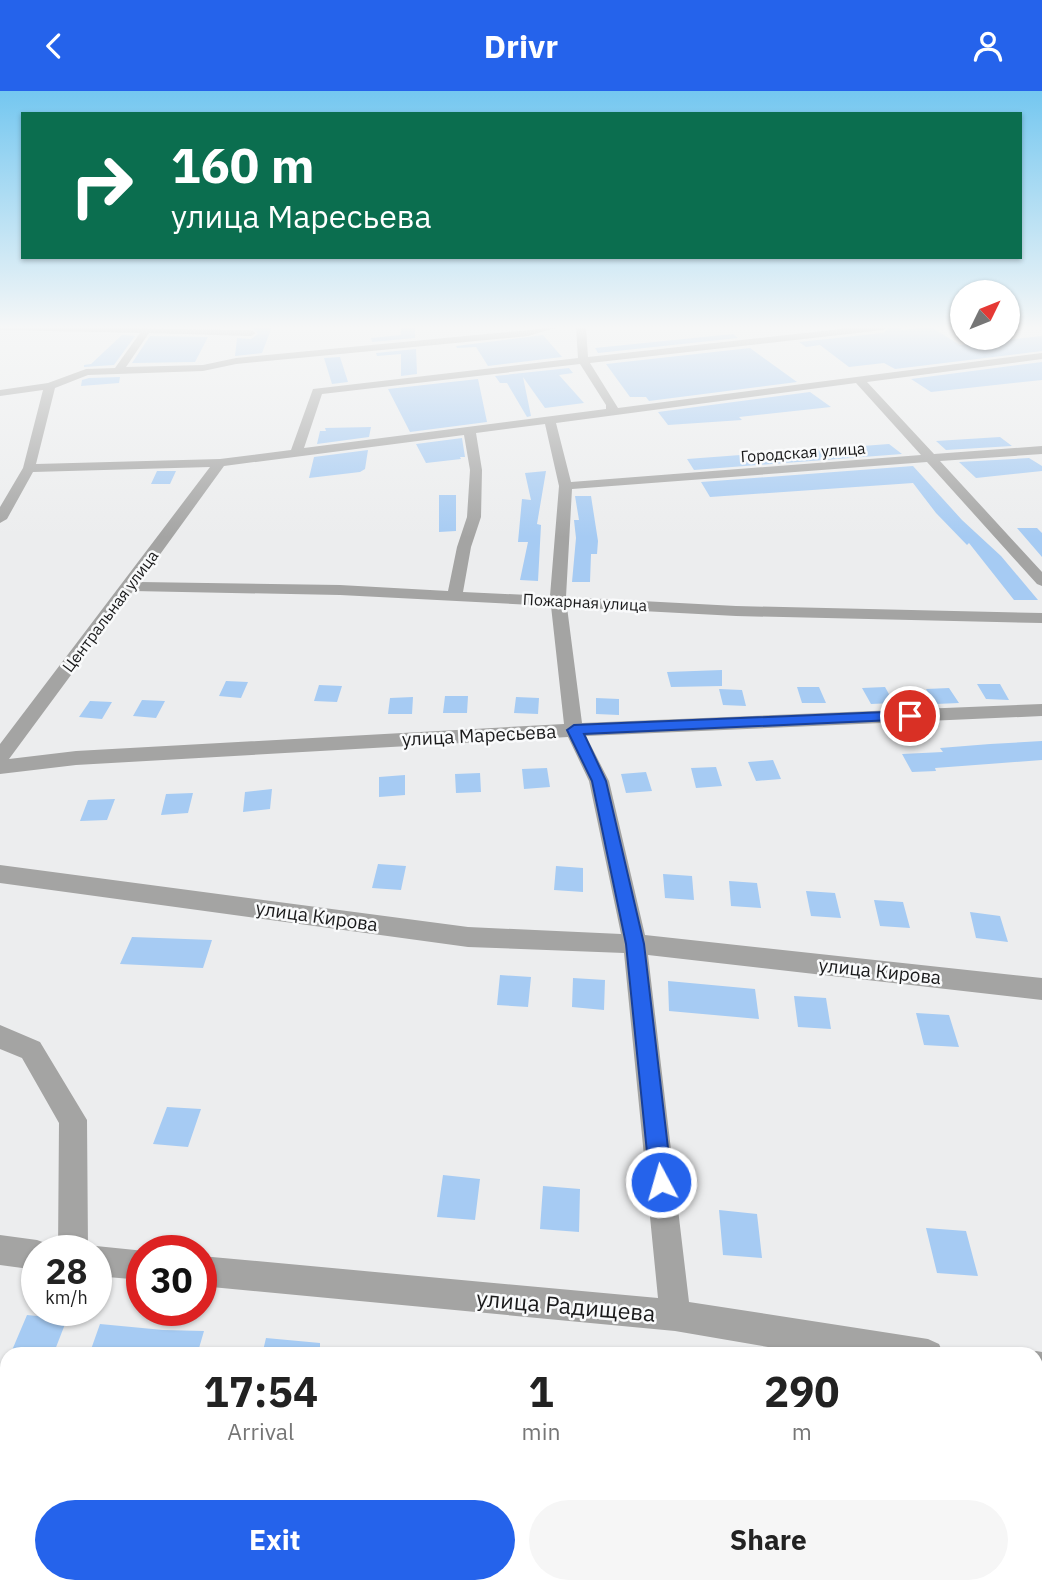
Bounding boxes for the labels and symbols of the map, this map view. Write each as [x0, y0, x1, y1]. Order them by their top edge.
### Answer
north arrow [950, 280, 1020, 350]
street label: Городская улица [740, 438, 866, 466]
street label: Центральная улица [58, 546, 163, 676]
street label: Пожарная улица [522, 589, 648, 615]
pin [880, 686, 940, 746]
street label: улица Маресьева [401, 719, 557, 751]
street label: улица Кирова [254, 896, 380, 936]
street label: улица Кирова [818, 953, 942, 989]
position arrow [624, 1145, 698, 1219]
speed limit sign: 30 [126, 1235, 217, 1326]
street label: улица Радищева [475, 1282, 657, 1328]

